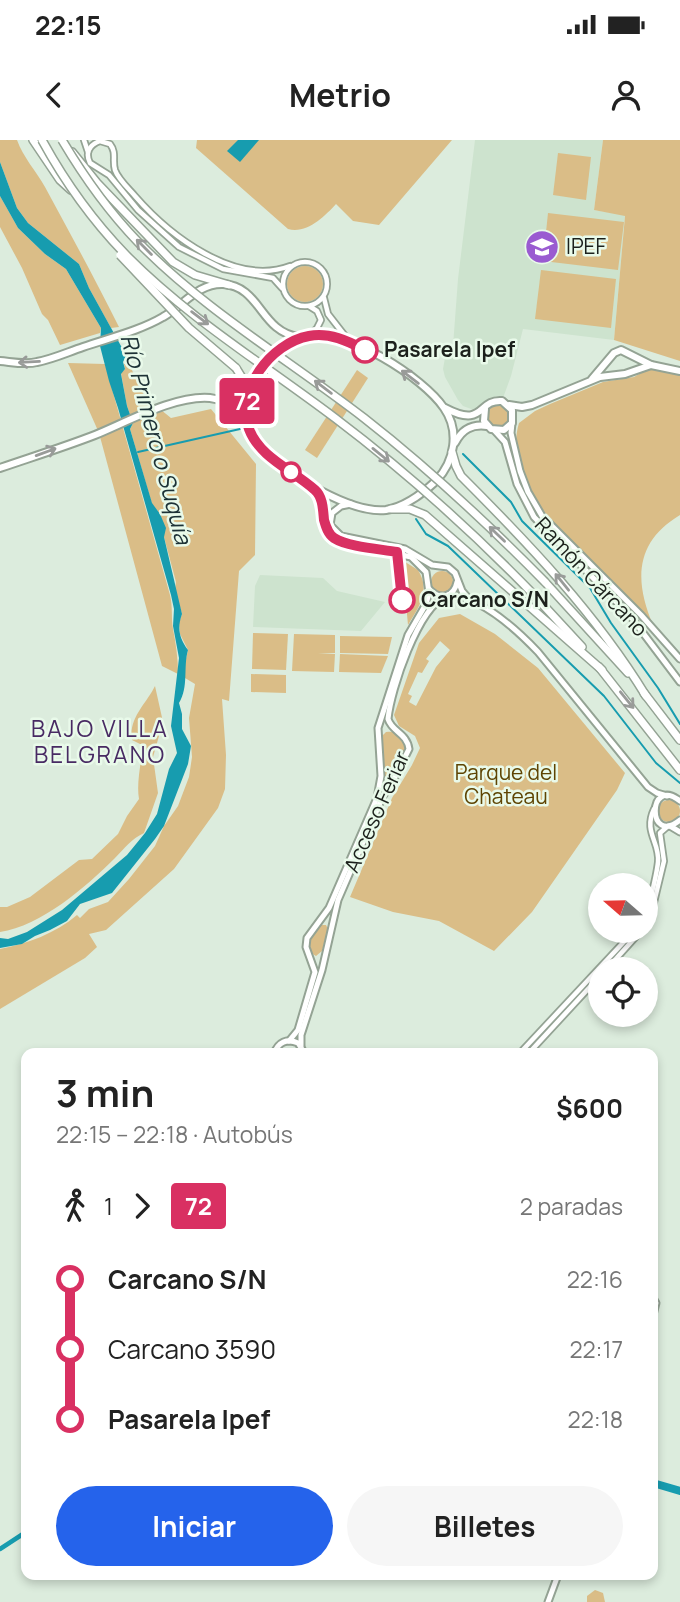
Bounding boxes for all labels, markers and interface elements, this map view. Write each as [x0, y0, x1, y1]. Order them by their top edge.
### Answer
text: 22:15 [35, 7, 102, 43]
text: Metrio [289, 73, 391, 117]
icon: back [35, 76, 73, 114]
icon: person [607, 76, 645, 114]
school or university icon: IPEF [523, 228, 561, 266]
place label: IPEF [566, 232, 607, 260]
one-way arrow [136, 239, 153, 256]
one-way arrow [190, 310, 209, 325]
water label: Río Primero o Suquía [114, 330, 201, 549]
place label: Pasarela Ipef [384, 335, 515, 363]
marker: Pasarela Ipef [352, 337, 378, 363]
one-way arrow [18, 355, 41, 368]
one-way arrow [401, 370, 420, 385]
line badge: 72 [216, 378, 278, 424]
one-way arrow [314, 380, 333, 395]
text: 72 [233, 384, 261, 417]
one-way arrow [35, 445, 57, 458]
one-way arrow [372, 447, 390, 463]
unlabelled marker [281, 462, 301, 482]
street label: Ramón Cárcano [529, 511, 654, 642]
one-way arrow [489, 525, 506, 542]
one-way arrow [554, 574, 569, 592]
place label: Carcano S/N [421, 585, 549, 613]
marker: Carcano S/N [389, 587, 415, 613]
one-way arrow [619, 690, 634, 708]
district label: BAJO VILLA BELGRANO [31, 712, 169, 770]
street label: Acceso Feriar [337, 746, 416, 877]
park label: Parque del Chateau [455, 758, 557, 810]
north arrow [588, 873, 658, 943]
map controls [588, 873, 658, 1027]
button: locate [588, 957, 658, 1027]
text: 3 min [56, 1066, 154, 1118]
text: $600 [556, 1090, 623, 1126]
text: 22:15 – 22:18 · Autobús [56, 1118, 293, 1150]
icon: walk [56, 1187, 94, 1225]
icon: forward [123, 1187, 161, 1225]
text: 72 [185, 1189, 212, 1222]
text: 1 [104, 1190, 113, 1222]
text: 2 paradas [520, 1190, 623, 1222]
text: Carcano S/N [108, 1261, 266, 1297]
text: 22:16 [567, 1263, 623, 1295]
text: Carcano 3590 [108, 1331, 276, 1367]
text: 22:17 [569, 1333, 623, 1365]
text: Pasarela Ipef [108, 1401, 270, 1437]
text: 22:18 [568, 1403, 623, 1435]
button: Iniciar [56, 1486, 333, 1566]
button: Billetes [347, 1486, 623, 1566]

